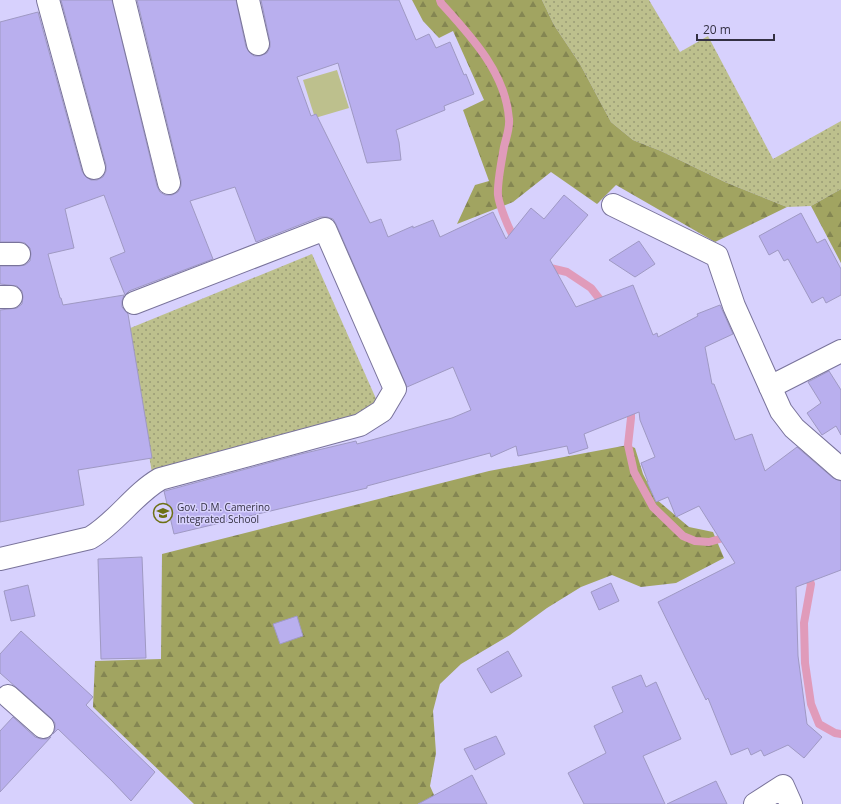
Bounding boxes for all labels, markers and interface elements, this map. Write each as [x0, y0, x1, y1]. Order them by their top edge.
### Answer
scale bar [697, 16, 774, 42]
text: 20 m [703, 21, 731, 38]
place label: Gov. D.M. Camerino Integrated School [177, 500, 270, 526]
school or university icon: Gov. D.M. Camerino Integrated School [152, 502, 174, 524]

